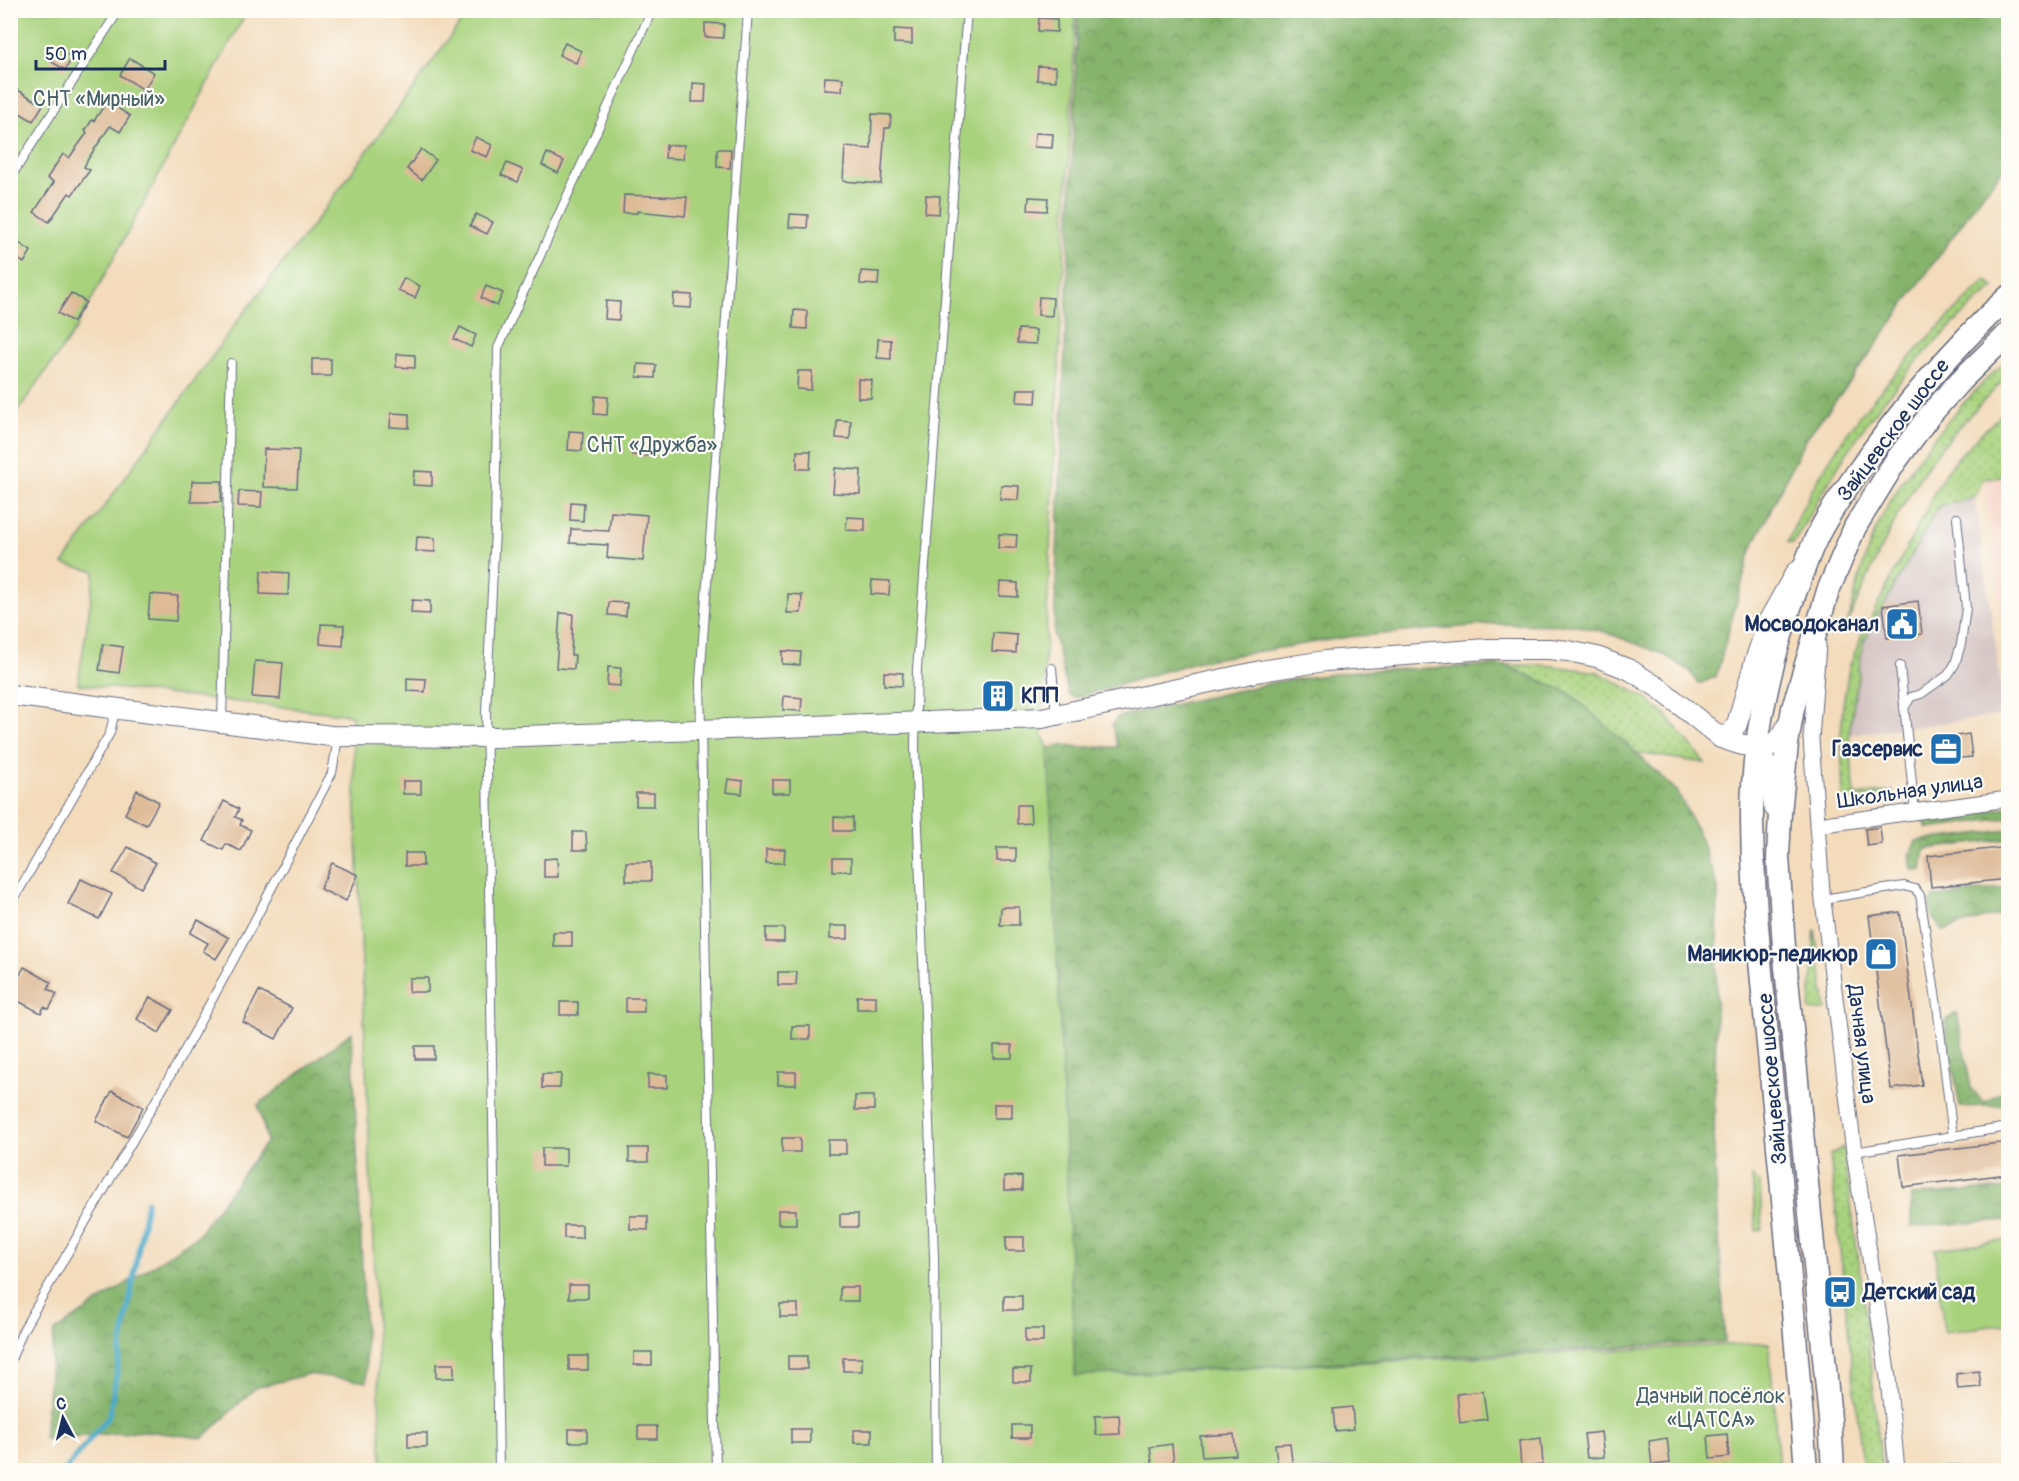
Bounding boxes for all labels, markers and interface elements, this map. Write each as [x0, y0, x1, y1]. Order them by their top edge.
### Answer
scale bar [36, 33, 165, 71]
text: 50 m [45, 43, 87, 66]
park label: СНТ «Мирный» [33, 86, 165, 113]
street label: Зайцевское шоссе [1831, 353, 1956, 507]
park label: СНТ «Дружба» [587, 432, 718, 459]
public building icon: Мосводоканал [1884, 606, 1920, 642]
place label: Мосводоканал [1745, 611, 1879, 638]
building icon: КПП [980, 678, 1016, 714]
place label: КПП [1021, 683, 1059, 710]
office icon: Газсервис [1928, 731, 1964, 767]
place label: Газсервис [1832, 736, 1923, 763]
street label: Школьная улица [1835, 768, 1985, 815]
shop icon: Маникюр-педикюр [1863, 936, 1899, 972]
place label: Маникюр-педикюр [1687, 941, 1858, 968]
street label: Дачная улица [1841, 982, 1882, 1105]
street label: Зайцевское шоссе [1752, 992, 1793, 1166]
bus stop icon: Детский сад [1822, 1274, 1858, 1310]
place label: Детский сад [1861, 1279, 1975, 1306]
park label: Дачный посёлок «ЦАТСА» [1636, 1383, 1786, 1434]
north arrow [33, 1388, 93, 1448]
text: С [55, 1394, 68, 1415]

